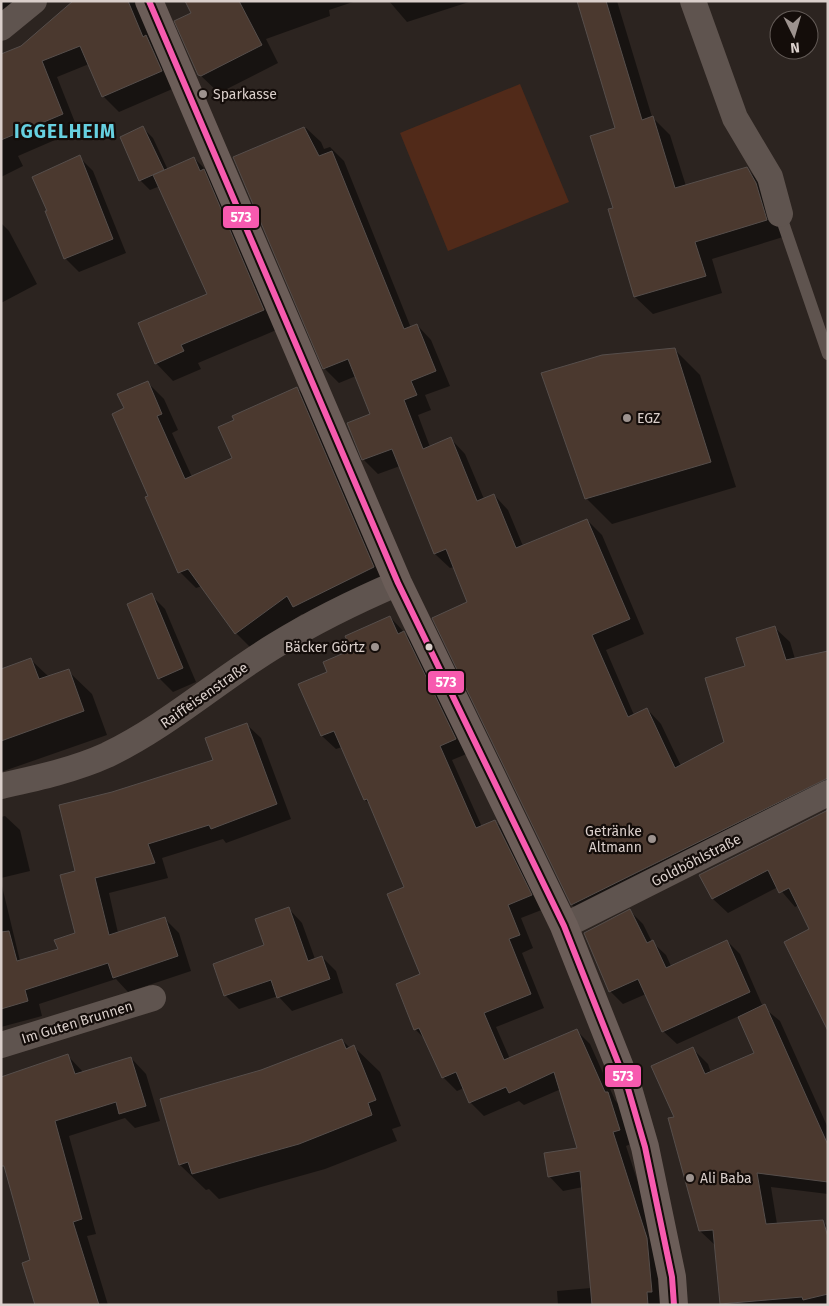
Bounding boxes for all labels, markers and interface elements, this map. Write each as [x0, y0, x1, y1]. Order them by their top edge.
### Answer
north arrow [769, 10, 819, 60]
text: N [790, 39, 800, 56]
place label: Sparkasse [213, 86, 277, 103]
marker: Sparkasse [197, 88, 209, 100]
district label: IGGELHEIM [14, 120, 116, 143]
line badge: 573 [222, 205, 260, 229]
text: 573 [231, 209, 251, 226]
place label: EGZ [637, 410, 660, 427]
marker: EGZ [621, 412, 633, 424]
place label: Bäcker Görtz [285, 639, 365, 656]
marker: Bäcker Görtz [369, 641, 381, 653]
unlabelled marker [424, 642, 434, 652]
street label: Raiffeisenstraße [157, 659, 251, 732]
line badge: 573 [427, 670, 465, 694]
text: 573 [436, 674, 456, 691]
place label: Getränke Altmann [585, 823, 642, 856]
street label: Goldböhlstraße [649, 831, 744, 890]
marker: Getränke Altmann [646, 833, 658, 845]
street label: Im Guten Brunnen [19, 997, 135, 1047]
line badge: 573 [604, 1064, 642, 1088]
text: 573 [613, 1068, 633, 1085]
place label: Ali Baba [700, 1170, 752, 1187]
marker: Ali Baba [684, 1172, 696, 1184]

